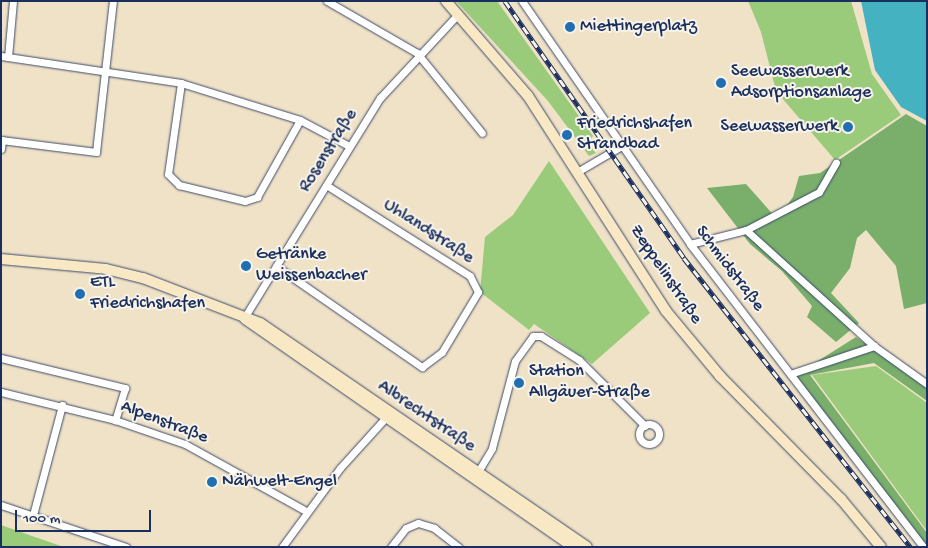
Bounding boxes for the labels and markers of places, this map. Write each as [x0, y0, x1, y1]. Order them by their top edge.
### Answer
place label: Miettingerplatz [580, 16, 697, 38]
marker: Miettingerplatz [564, 21, 576, 33]
place label: Seewasserwerk Adsorptionsanlage [731, 62, 871, 104]
marker: Seewasserwerk Adsorptionsanlage [715, 77, 727, 89]
place label: Friedrichshafen Strandbad [577, 114, 692, 156]
place label: Seewasserwerk [721, 116, 838, 138]
marker: Seewasserwerk [842, 121, 854, 133]
marker: Friedrichshafen Strandbad [561, 129, 573, 141]
place label: Getränke Weissenbacher [256, 245, 367, 288]
marker: Getränke Weissenbacher [240, 260, 252, 272]
place label: ETL Friedrichshafen [90, 273, 205, 316]
marker: ETL Friedrichshafen [74, 288, 86, 300]
place label: Station Allgäuer-Straße [529, 362, 650, 404]
marker: Station Allgäuer-Straße [513, 377, 525, 389]
place label: Nähwelt-Engel [222, 471, 337, 493]
marker: Nähwelt-Engel [206, 476, 218, 488]

